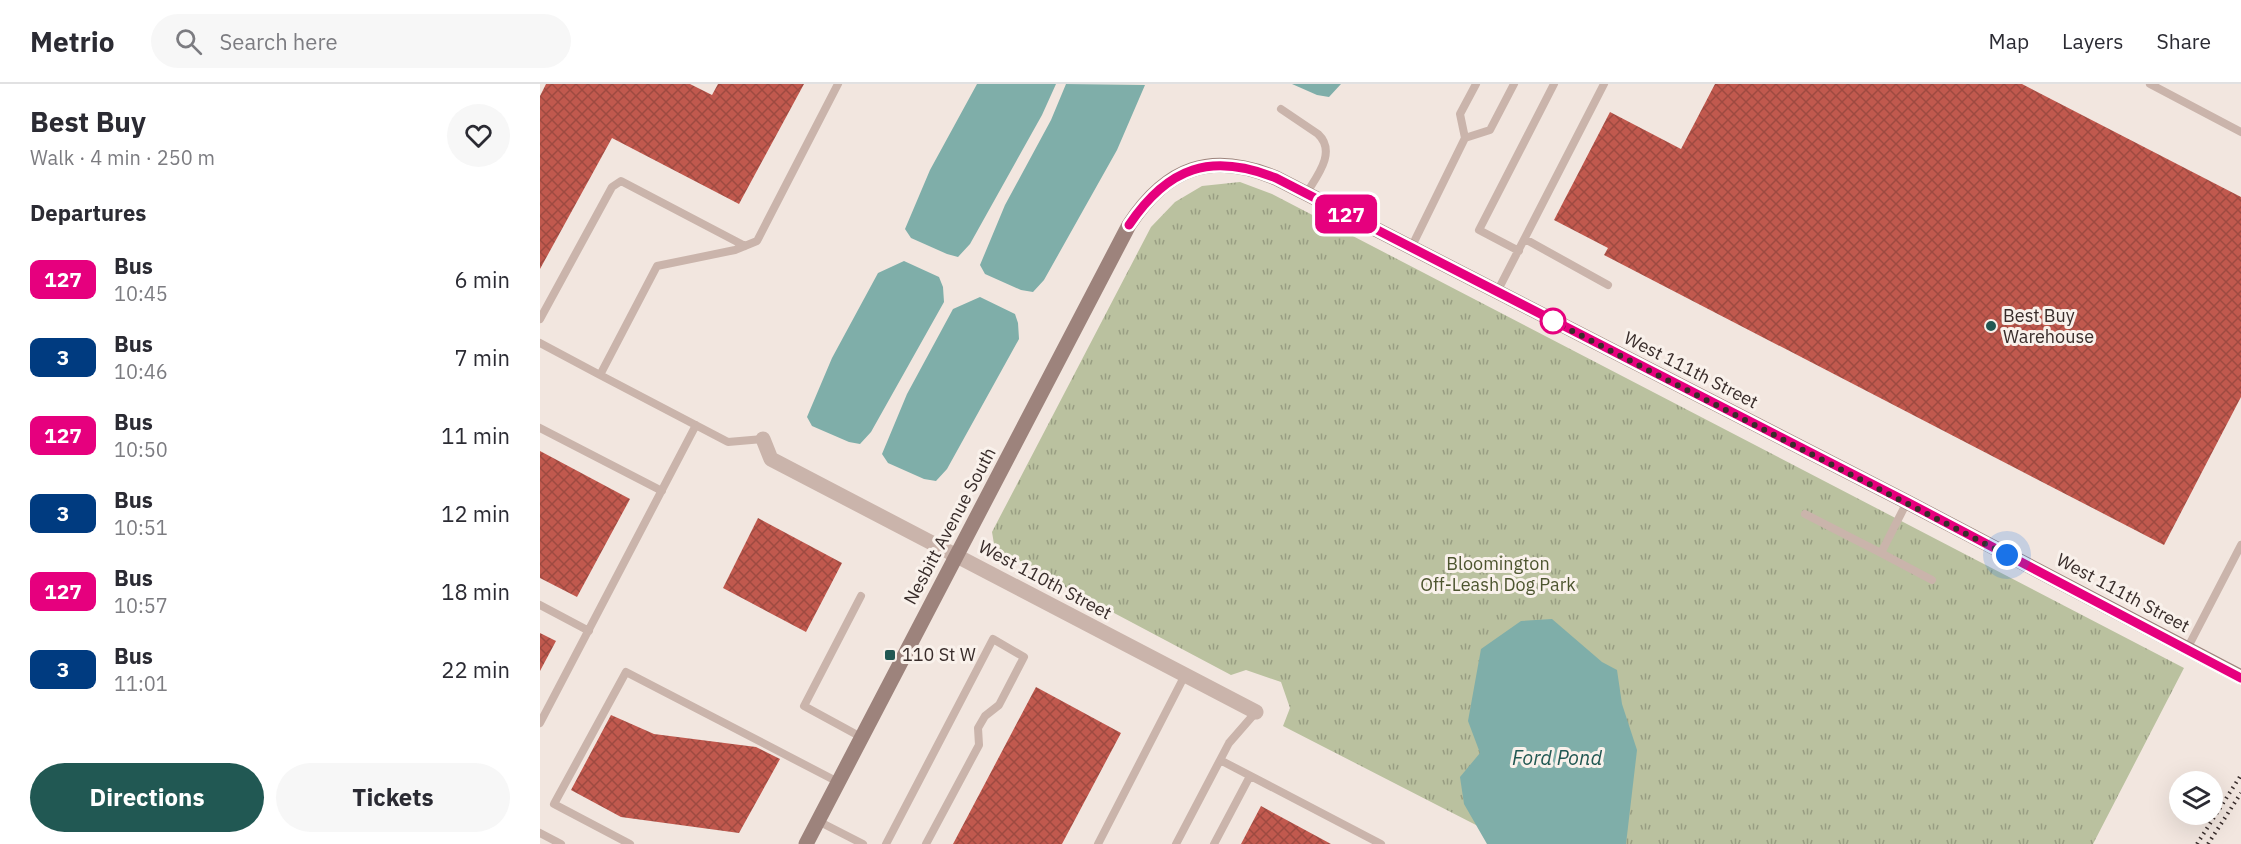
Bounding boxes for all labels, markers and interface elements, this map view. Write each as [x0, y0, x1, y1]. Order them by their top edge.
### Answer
search box [151, 14, 571, 68]
text: Metrio [30, 23, 115, 60]
icon: search [172, 25, 205, 58]
text: Search here [220, 27, 337, 56]
text: Map [1989, 27, 2029, 55]
text: Layers [2062, 27, 2124, 55]
text: Share [2157, 27, 2211, 55]
text: Best Buy [30, 103, 146, 140]
button: heart [447, 104, 510, 167]
text: Walk · 4 min · 250 m [30, 144, 215, 171]
line badge: 127 [1312, 194, 1380, 234]
text: Departures [30, 198, 146, 227]
text: 127 [1327, 200, 1365, 228]
text: Bus [114, 251, 153, 280]
text: 127 [44, 265, 82, 293]
text: 6 min [454, 265, 510, 294]
text: 10:45 [114, 280, 168, 307]
place label: Best Buy Warehouse [2003, 304, 2094, 348]
unlabelled marker [1540, 308, 1566, 334]
marker: Best Buy Warehouse [1984, 319, 1998, 333]
street label: West 111th Street [1620, 326, 1762, 413]
text: Bus [114, 329, 153, 358]
text: 3 [57, 343, 69, 371]
text: 7 min [454, 343, 510, 372]
text: 10:46 [114, 358, 168, 385]
text: Bus [114, 407, 153, 436]
text: 127 [44, 421, 82, 449]
text: 11 min [441, 421, 510, 450]
text: 10:50 [114, 436, 168, 463]
street label: Nesbitt Avenue South [898, 443, 1001, 608]
text: Bus [114, 485, 153, 514]
text: 3 [57, 499, 69, 527]
text: 12 min [441, 499, 510, 528]
text: 10:51 [114, 514, 168, 541]
street label: West 110th Street [975, 535, 1116, 624]
your location [1992, 540, 2022, 570]
street label: West 111th Street [2053, 548, 2194, 637]
park label: Bloomington Off-Leash Dog Park [1420, 552, 1576, 596]
text: Bus [114, 563, 153, 592]
text: 127 [44, 577, 82, 605]
text: 18 min [441, 577, 510, 606]
text: 10:57 [114, 592, 168, 619]
text: Bus [114, 641, 153, 670]
place label: 110 St W [902, 643, 976, 666]
marker: 110 St W [883, 648, 897, 662]
text: 3 [57, 655, 69, 683]
text: 22 min [441, 655, 510, 684]
text: 11:01 [114, 670, 168, 697]
water label: Ford Pond [1512, 744, 1602, 771]
button: Directions [30, 763, 264, 832]
button: Tickets [276, 763, 510, 832]
map controls [2169, 771, 2223, 825]
button: layers [2169, 771, 2223, 825]

